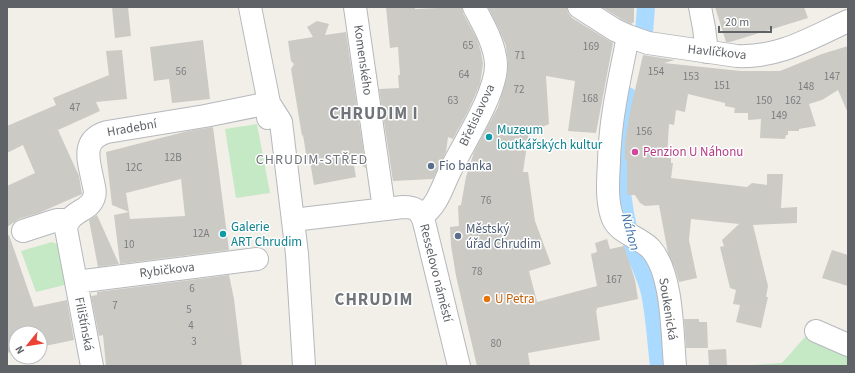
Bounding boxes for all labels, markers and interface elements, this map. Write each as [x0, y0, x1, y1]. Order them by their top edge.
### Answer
scale bar [719, 8, 771, 34]
text: 20 m [725, 14, 749, 31]
street label: Komenského [349, 24, 377, 96]
house number: 65 [463, 38, 473, 53]
house number: 169 [583, 39, 599, 54]
street label: Havlíčkova [687, 40, 747, 64]
house number: 71 [515, 48, 525, 63]
house number: 56 [176, 64, 187, 79]
house number: 154 [648, 64, 665, 79]
house number: 64 [459, 67, 470, 82]
house number: 153 [683, 69, 699, 84]
house number: 147 [824, 69, 840, 84]
house number: 151 [714, 78, 730, 93]
house number: 148 [798, 79, 815, 94]
street label: Břetislavova [455, 81, 499, 149]
house number: 72 [514, 82, 524, 97]
house number: 168 [582, 91, 599, 106]
house number: 63 [448, 93, 458, 108]
house number: 150 [756, 93, 772, 108]
house number: 162 [785, 93, 801, 108]
house number: 47 [70, 100, 80, 115]
district label: CHRUDIM I [329, 102, 419, 126]
house number: 149 [771, 108, 787, 123]
street label: Hradební [106, 115, 159, 141]
place label: Muzeum loutkářských kultur [497, 121, 603, 154]
house number: 156 [636, 124, 653, 139]
marker: Muzeum loutkářských kultur [484, 132, 494, 142]
place label: Penzion U Náhonu [643, 143, 743, 161]
marker: Penzion U Náhonu [630, 147, 640, 157]
house number: 12B [164, 150, 182, 165]
district label: CHRUDIM-STŘED [256, 150, 368, 170]
place label: Fio banka [439, 157, 492, 175]
house number: 12C [125, 160, 143, 175]
marker: Fio banka [426, 161, 436, 171]
house number: 76 [481, 193, 492, 208]
water label: Náhon [615, 211, 645, 253]
place label: Galerie ART Chrudim [231, 218, 302, 251]
place label: Městský úřad Chrudim [466, 220, 541, 253]
street label: Resselovo náměstí [415, 222, 457, 325]
house number: 12A [193, 226, 209, 241]
marker: Galerie ART Chrudim [218, 229, 228, 239]
marker: Městský úřad Chrudim [453, 231, 463, 241]
house number: 10 [124, 237, 134, 252]
street label: Rybičkova [138, 258, 196, 282]
house number: 78 [472, 264, 483, 279]
house number: 167 [606, 272, 622, 287]
street label: Soukenická [654, 277, 682, 341]
house number: 6 [189, 281, 195, 296]
district label: CHRUDIM [335, 288, 413, 312]
place label: U Petra [495, 290, 535, 308]
marker: U Petra [482, 294, 492, 304]
street label: Filištínská [70, 296, 98, 352]
house number: 7 [112, 298, 118, 313]
house number: 5 [186, 302, 192, 317]
house number: 4 [188, 318, 194, 333]
north arrow [8, 325, 48, 365]
house number: 3 [191, 334, 197, 349]
house number: 80 [491, 336, 501, 351]
text: N [11, 343, 28, 357]

